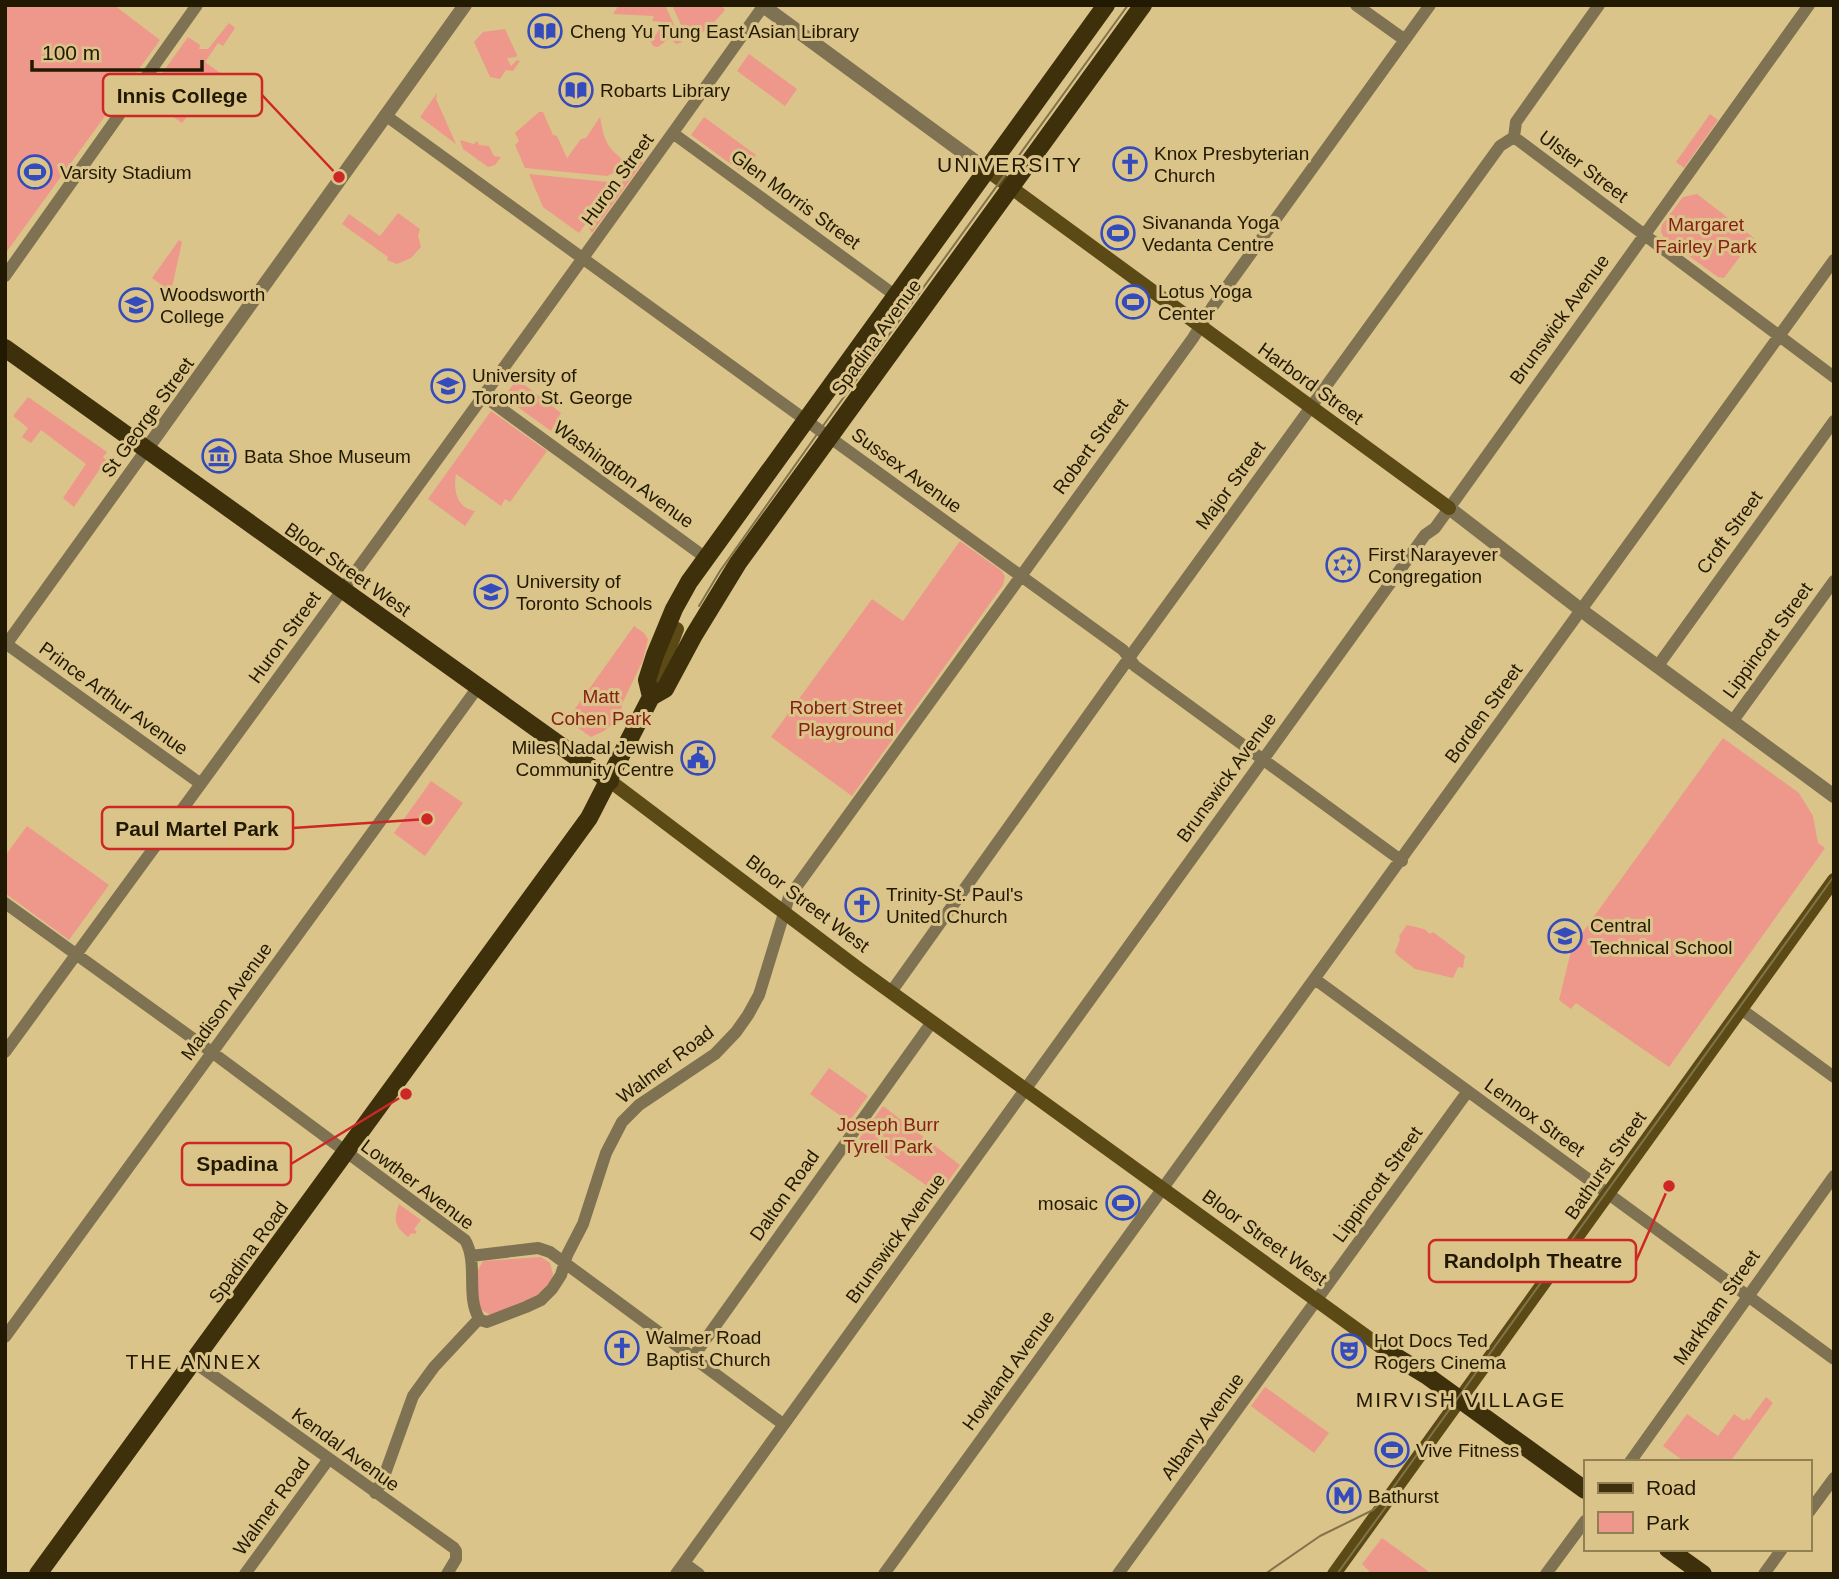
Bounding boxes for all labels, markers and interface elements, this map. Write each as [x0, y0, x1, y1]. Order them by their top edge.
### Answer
library icon: Cheng Yu Tung East Asian Library [526, 12, 564, 50]
place label: Cheng Yu Tung East Asian Library [570, 21, 860, 42]
scale bar [32, 28, 201, 72]
text: 100 m [42, 41, 100, 64]
library icon: Robarts Library [557, 71, 595, 109]
callout: Innis College [103, 74, 262, 116]
place label: Robarts Library [600, 80, 730, 101]
text: Innis College [117, 84, 247, 107]
street label: Ulster Street [1535, 126, 1633, 207]
street label: Huron Street [577, 129, 658, 229]
place label: Knox Presbyterian Church [1154, 143, 1309, 186]
church icon: Knox Presbyterian Church [1111, 145, 1149, 183]
street label: Glen Morris Street [727, 146, 865, 254]
sports icon: Varsity Stadium [16, 153, 54, 191]
district label: UNIVERSITY [937, 153, 1083, 176]
place label: Varsity Stadium [60, 162, 192, 183]
place label: Sivananda Yoga Vedanta Centre [1142, 212, 1280, 255]
sports icon: Sivananda Yoga Vedanta Centre [1099, 214, 1137, 252]
park label: Margaret Fairley Park [1655, 214, 1757, 257]
street label: Brunswick Avenue [1505, 250, 1613, 388]
street label: Spadina Avenue [827, 275, 925, 399]
place label: Lotus Yoga Center [1158, 281, 1252, 324]
sports icon: Lotus Yoga Center [1114, 283, 1152, 321]
place label: Woodsworth College [160, 284, 265, 327]
school or university icon: Woodsworth College [117, 286, 155, 324]
street label: Harbord Street [1254, 338, 1368, 429]
street label: St George Street [97, 353, 198, 481]
place label: University of Toronto St. George [472, 365, 633, 408]
school or university icon: University of Toronto St. George [429, 367, 467, 405]
street label: Robert Street [1049, 394, 1133, 498]
street label: Washington Avenue [550, 417, 698, 532]
street label: Sussex Avenue [848, 424, 966, 517]
museum icon: Bata Shoe Museum [200, 437, 238, 475]
street label: Major Street [1191, 437, 1270, 533]
place label: Bata Shoe Museum [244, 446, 411, 467]
street label: Croft Street [1692, 486, 1767, 578]
street label: Bloor Street West [281, 518, 415, 621]
place label: First Narayever Congregation [1368, 544, 1499, 587]
synagogue icon: First Narayever Congregation [1324, 546, 1362, 584]
place label: University of Toronto Schools [516, 571, 652, 614]
school or university icon: University of Toronto Schools [472, 573, 510, 611]
street label: Lippincott Street [1719, 578, 1817, 702]
street label: Huron Street [244, 587, 325, 687]
street label: Prince Arthur Avenue [35, 638, 192, 759]
street label: Borden Street [1440, 659, 1527, 767]
park label: Matt Cohen Park [551, 686, 652, 729]
park label: Robert Street Playground [790, 697, 903, 740]
street label: Brunswick Avenue [1172, 708, 1280, 846]
place label: Miles Nadal Jewish Community Centre [511, 737, 674, 780]
public building icon: Miles Nadal Jewish Community Centre [679, 739, 717, 777]
callout: Paul Martel Park [102, 807, 293, 849]
text: Paul Martel Park [115, 817, 279, 840]
street label: Bloor Street West [742, 850, 874, 957]
place label: Trinity-St. Paul's United Church [886, 884, 1023, 927]
church icon: Trinity-St. Paul's United Church [843, 886, 881, 924]
place label: Central Technical School [1590, 915, 1733, 958]
school or university icon: Central Technical School [1546, 917, 1584, 955]
street label: Madison Avenue [177, 938, 276, 1064]
street label: Walmer Road [613, 1021, 718, 1108]
street label: Lennox Street [1481, 1074, 1589, 1161]
street label: Bathurst Street [1560, 1107, 1651, 1223]
park label: Joseph Burr Tyrell Park [837, 1114, 940, 1157]
street label: Lippincott Street [1329, 1122, 1427, 1246]
street label: Lowther Avenue [357, 1135, 478, 1234]
callout: Spadina [182, 1143, 291, 1185]
street label: Dalton Road [746, 1146, 823, 1245]
text: Spadina [196, 1152, 278, 1175]
street label: Brunswick Avenue [841, 1169, 949, 1307]
sports icon: mosaic [1104, 1184, 1142, 1222]
street label: Bloor Street West [1198, 1185, 1332, 1290]
place label: mosaic [1038, 1193, 1098, 1214]
street label: Spadina Road [205, 1197, 292, 1307]
callout: Randolph Theatre [1429, 1240, 1636, 1282]
street label: Markham Street [1669, 1245, 1764, 1369]
text: Randolph Theatre [1444, 1249, 1622, 1272]
street label: Howland Avenue [958, 1307, 1059, 1434]
place label: Walmer Road Baptist Church [646, 1327, 771, 1370]
church icon: Walmer Road Baptist Church [603, 1329, 641, 1367]
place label: Hot Docs Ted Rogers Cinema [1374, 1330, 1506, 1373]
theatre icon: Hot Docs Ted Rogers Cinema [1330, 1332, 1368, 1370]
district label: THE ANNEX [125, 1350, 263, 1373]
street label: Albany Avenue [1157, 1369, 1248, 1484]
district label: MIRVISH VILLAGE [1356, 1388, 1566, 1411]
street label: Kendal Avenue [288, 1403, 403, 1495]
sports icon: Vive Fitness [1373, 1431, 1411, 1469]
place label: Vive Fitness [1416, 1440, 1519, 1461]
street label: Walmer Road [229, 1453, 314, 1559]
legend [1584, 1460, 1811, 1551]
text: Road [1646, 1476, 1696, 1499]
metro station icon: Bathurst [1325, 1477, 1363, 1515]
place label: Bathurst [1368, 1486, 1439, 1507]
text: Park [1646, 1511, 1690, 1534]

